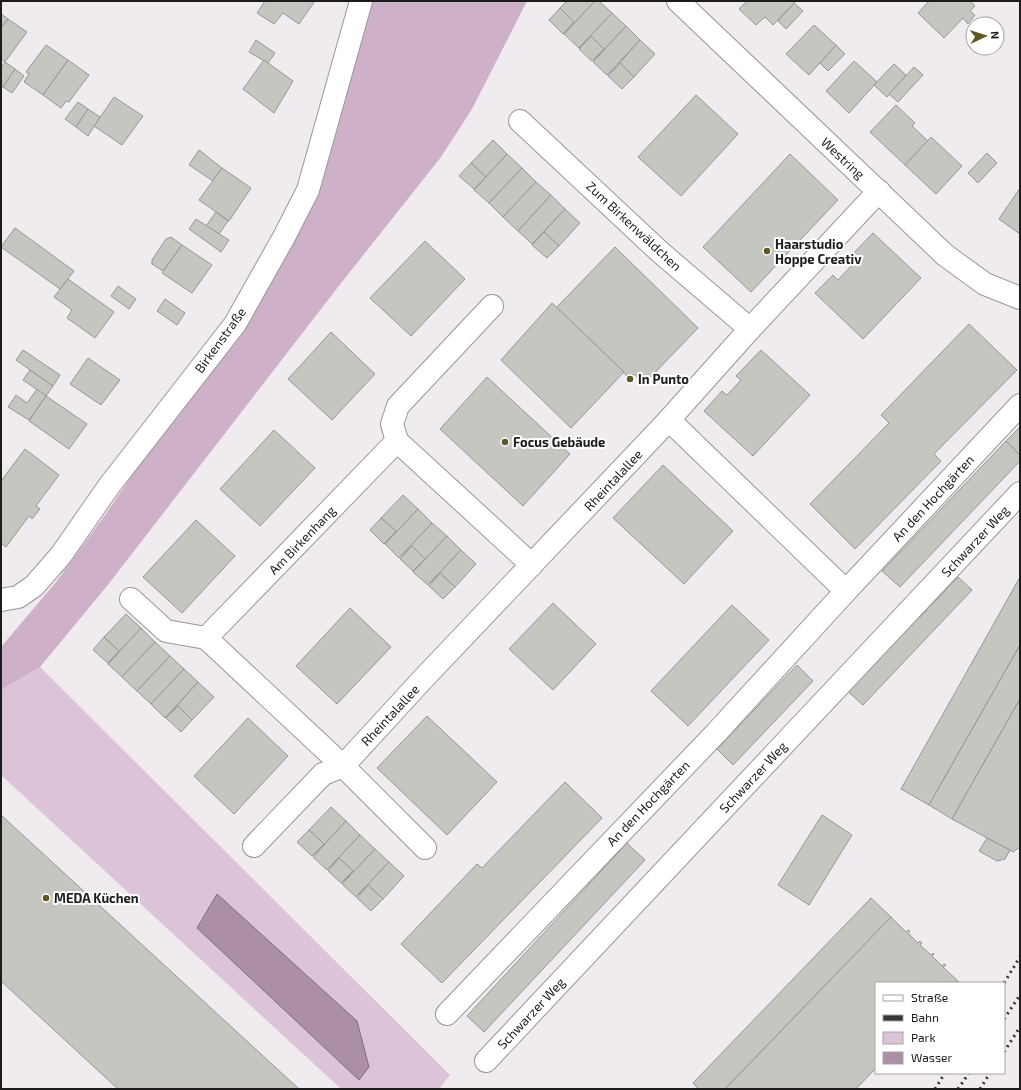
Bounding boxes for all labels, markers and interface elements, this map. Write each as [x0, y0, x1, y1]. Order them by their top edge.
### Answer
north arrow [965, 16, 1005, 56]
text: N [989, 31, 1002, 40]
street label: Westring [818, 134, 868, 182]
street label: Zum Birkenwäldchen [583, 178, 685, 274]
place label: Haarstudio Hoppe Creativ [775, 236, 862, 267]
marker: Haarstudio Hoppe Creativ [762, 246, 772, 256]
street label: Birkenstraße [191, 304, 249, 376]
place label: In Punto [638, 371, 689, 387]
marker: In Punto [625, 374, 635, 384]
place label: Focus Gebäude [513, 434, 605, 450]
marker: Focus Gebäude [500, 437, 510, 447]
street label: Rheintalallee [581, 446, 645, 514]
street label: An den Hochgärten [889, 451, 977, 545]
street label: Am Birkenhang [265, 502, 339, 578]
street label: Schwarzer Weg [938, 502, 1012, 580]
street label: Rheintalallee [358, 681, 422, 749]
street label: Schwarzer Weg [716, 738, 790, 816]
street label: An den Hochgärten [603, 757, 693, 849]
place label: MEDA Küchen [54, 890, 139, 906]
marker: MEDA Küchen [41, 893, 51, 903]
street label: Schwarzer Weg [494, 974, 568, 1052]
legend [875, 982, 1005, 1074]
text: Straße [911, 990, 948, 1004]
text: Bahn [911, 1010, 939, 1024]
text: Park [911, 1030, 936, 1044]
text: Wasser [911, 1050, 952, 1064]

